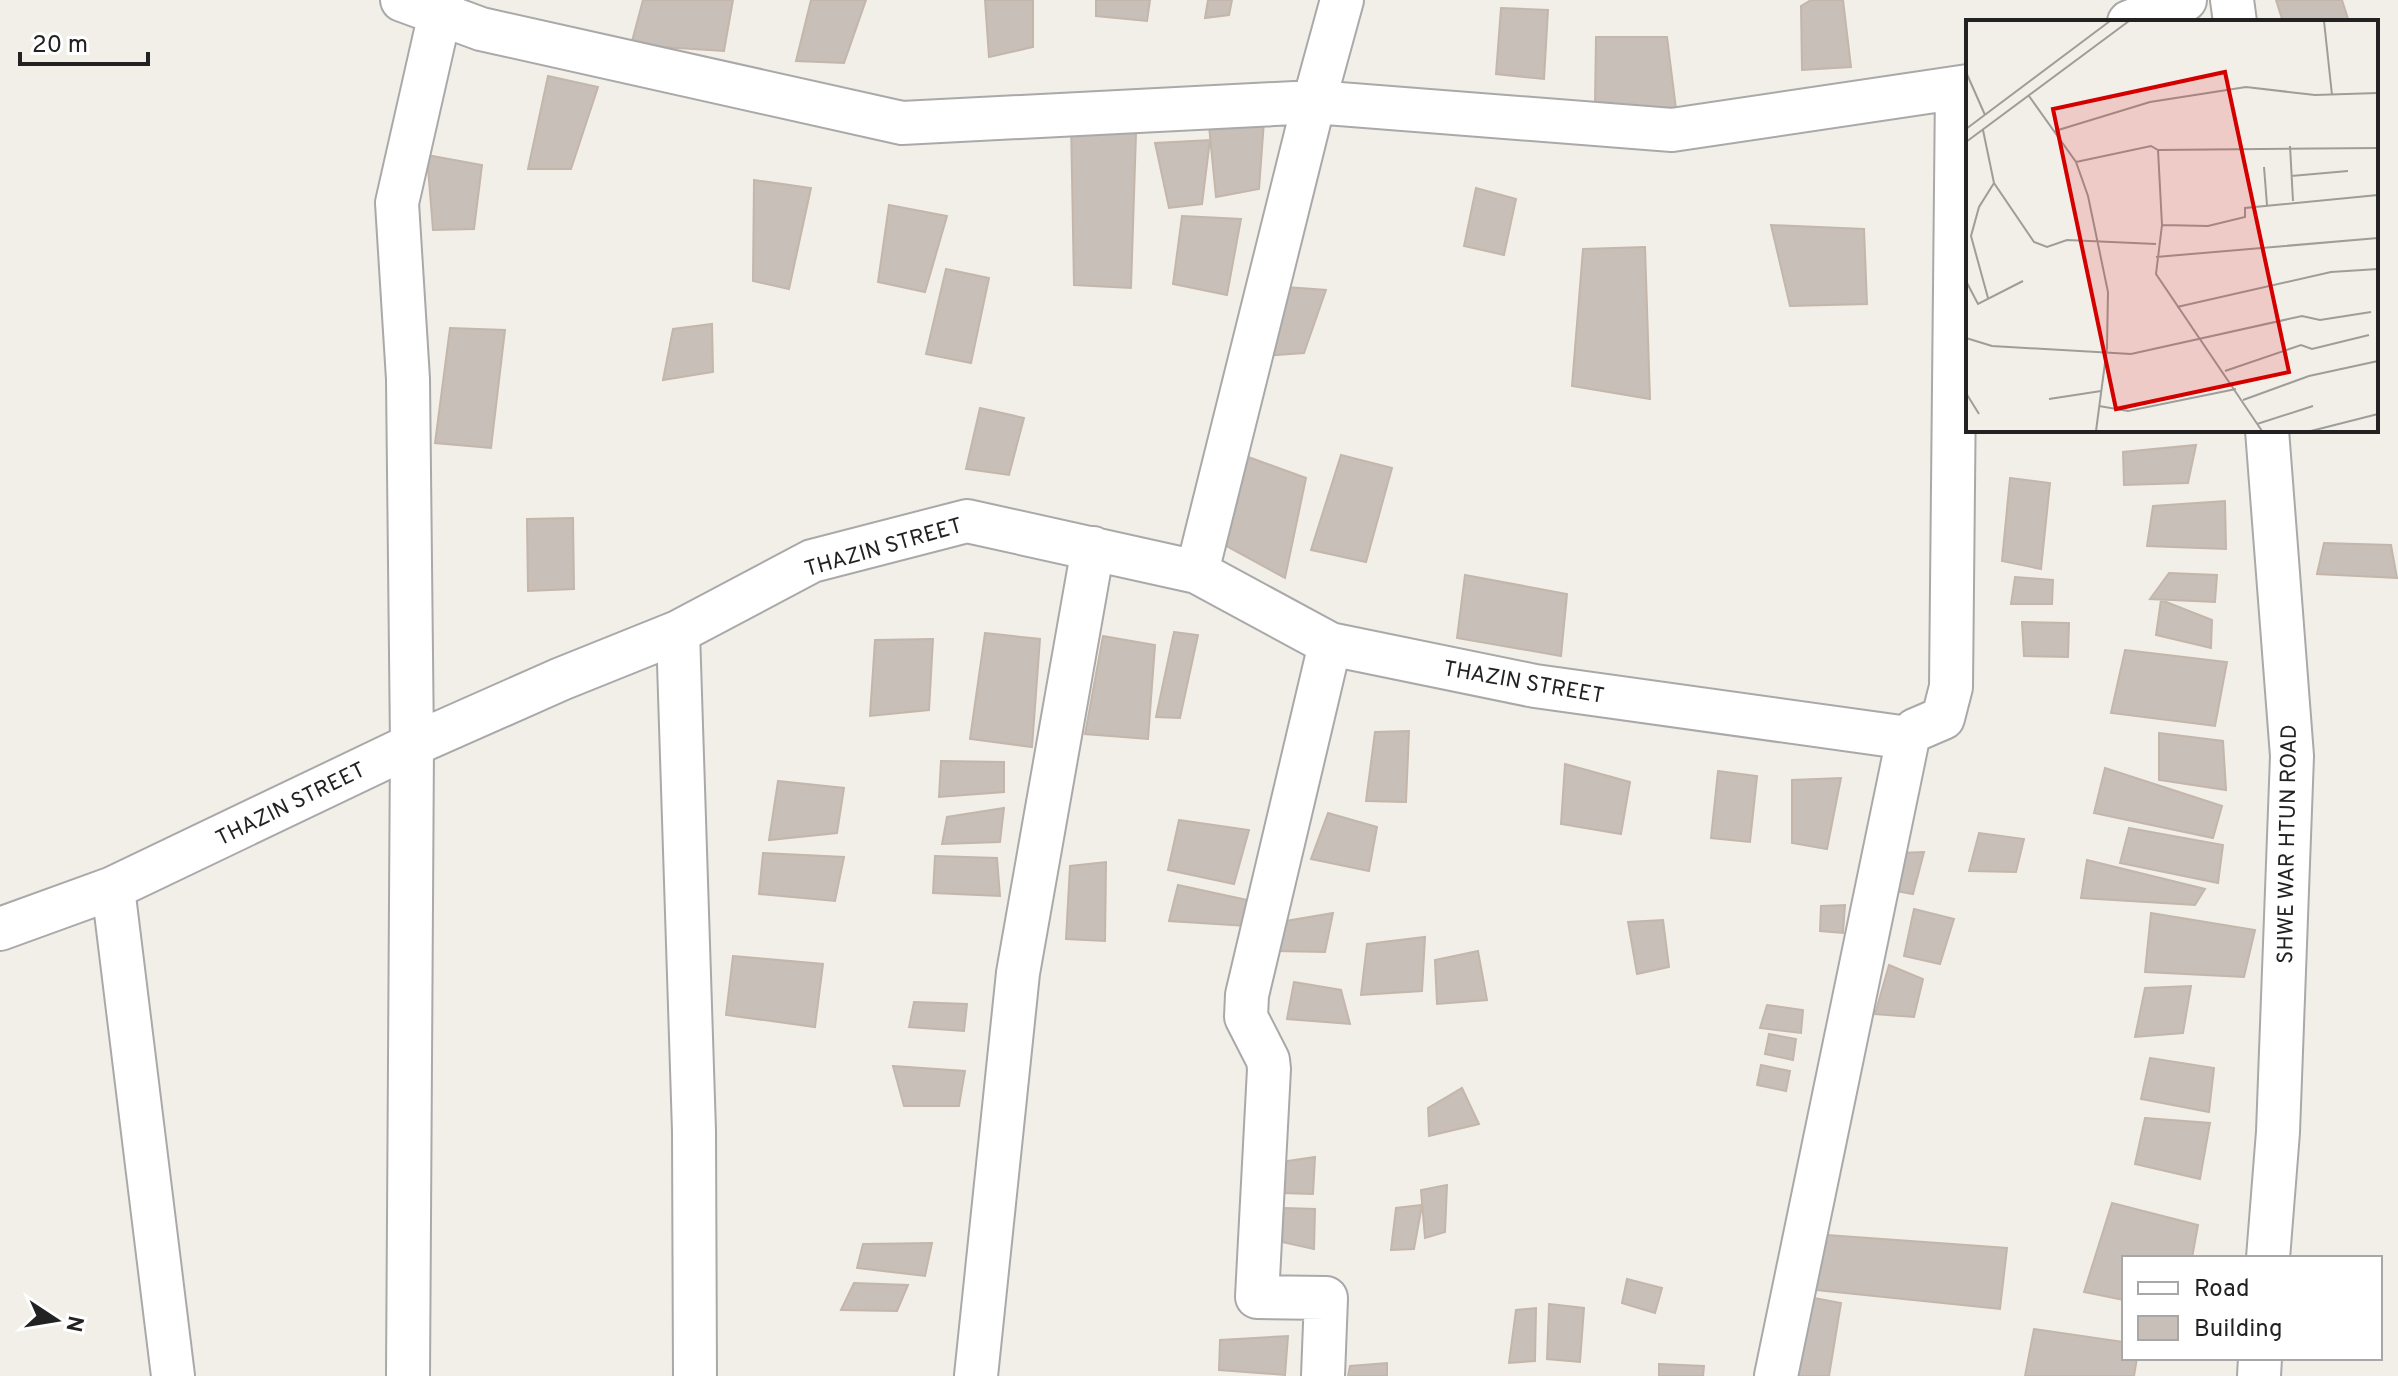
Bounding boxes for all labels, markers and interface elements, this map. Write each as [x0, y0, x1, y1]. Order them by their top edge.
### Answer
scale bar [20, 16, 148, 66]
inset map [1966, 20, 2378, 432]
text: 20 m [32, 31, 88, 61]
street label: THAZIN STREET [802, 513, 966, 584]
street label: THAZIN STREET [1441, 656, 1606, 711]
street label: SHWE WAR HTUN ROAD [2273, 724, 2304, 964]
street label: THAZIN STREET [212, 757, 370, 853]
legend [2122, 1256, 2382, 1360]
text: Road [2194, 1275, 2250, 1305]
north arrow [16, 1280, 96, 1360]
text: N [58, 1313, 88, 1334]
text: Building [2194, 1315, 2283, 1345]

